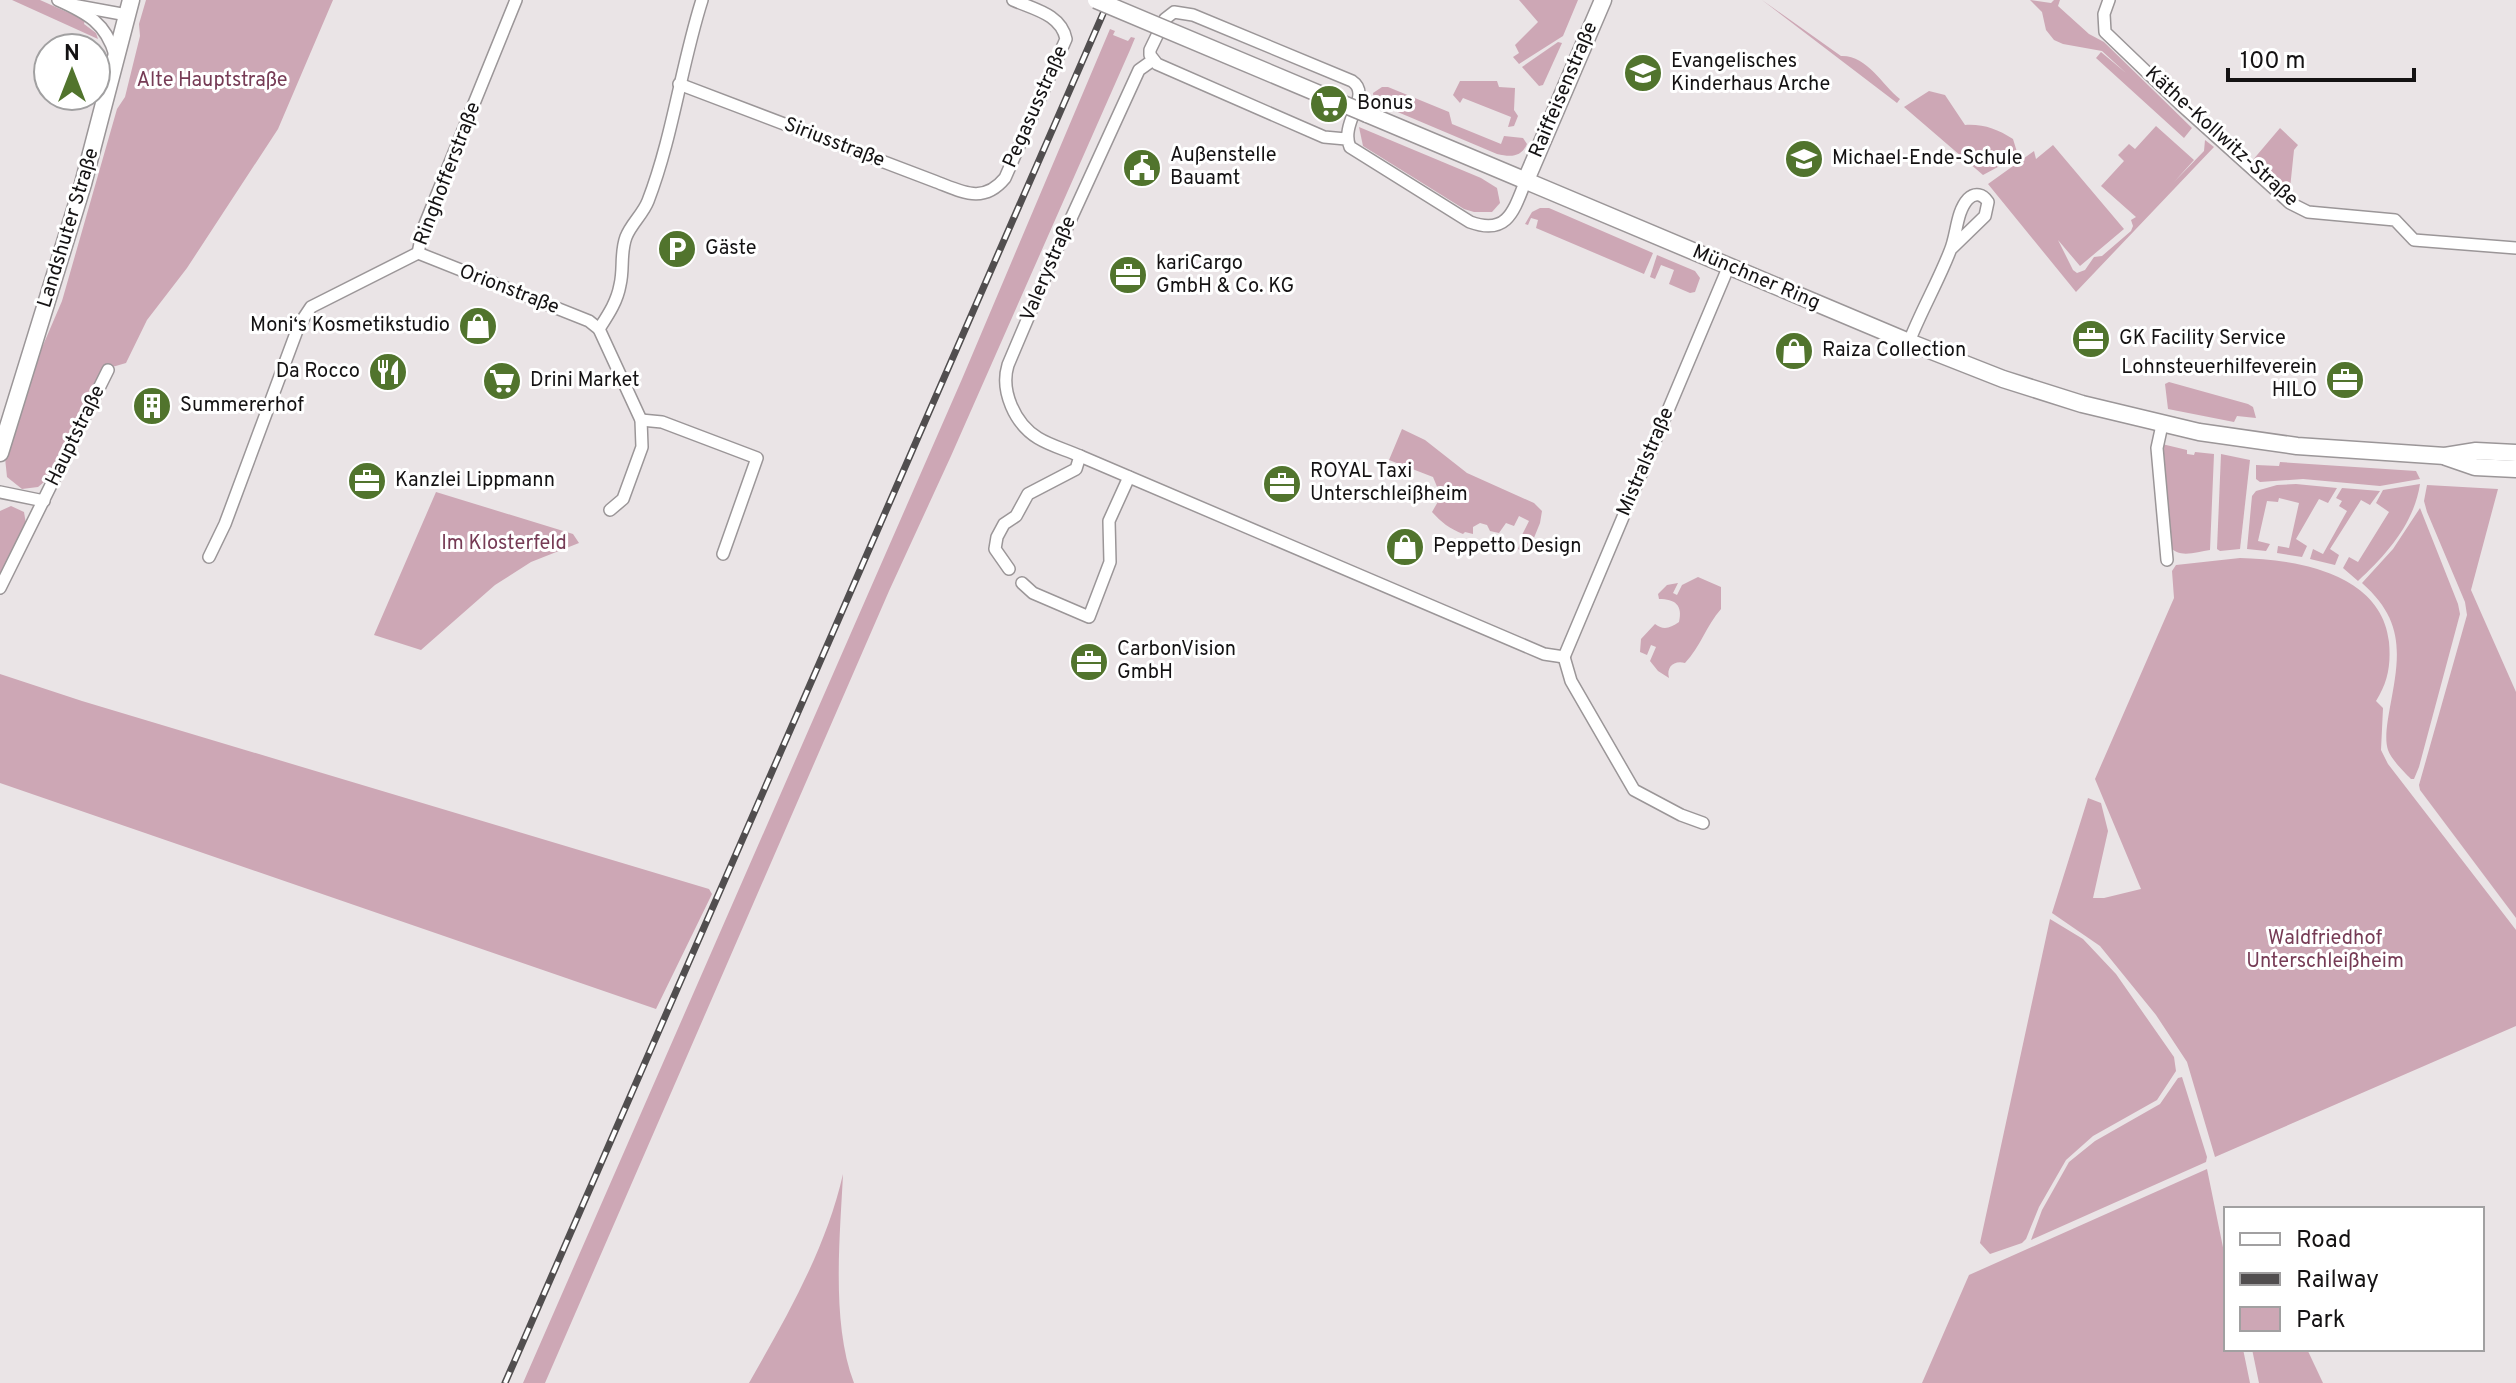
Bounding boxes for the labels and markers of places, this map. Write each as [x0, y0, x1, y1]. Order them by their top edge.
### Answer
place label: Evangelisches Kinderhaus Arche [1671, 49, 1830, 98]
school or university icon: Evangelisches Kinderhaus Arche [1622, 52, 1664, 94]
supermarket icon: Bonus [1308, 83, 1350, 125]
place label: Bonus [1357, 91, 1413, 117]
school or university icon: Michael-Ende-Schule [1783, 138, 1825, 180]
place label: Außenstelle Bauamt [1170, 143, 1277, 192]
place label: Michael-Ende-Schule [1832, 146, 2023, 172]
public building icon: Außenstelle Bauamt [1121, 147, 1163, 189]
parking icon: Gäste [656, 228, 698, 270]
place label: Gäste [705, 236, 757, 262]
place label: kariCargo GmbH & Co. KG [1156, 251, 1294, 300]
office icon: kariCargo GmbH & Co. KG [1107, 254, 1149, 296]
shop icon: Moni‘s Kosmetikstudio [457, 305, 499, 347]
place label: Moni‘s Kosmetikstudio [250, 313, 450, 339]
office icon: GK Facility Service [2070, 318, 2112, 360]
place label: GK Facility Service [2119, 326, 2286, 352]
shop icon: Raiza Collection [1773, 330, 1815, 372]
place label: Raiza Collection [1822, 338, 1966, 364]
restaurant icon: Da Rocco [367, 351, 409, 393]
place label: Lohnsteuerhilfeverein HILO [2121, 355, 2317, 404]
place label: Da Rocco [276, 359, 360, 385]
office icon: Lohnsteuerhilfeverein HILO [2324, 359, 2366, 401]
supermarket icon: Drini Market [481, 360, 523, 402]
place label: Drini Market [530, 368, 640, 394]
building icon: Summererhof [131, 385, 173, 427]
place label: Summererhof [180, 393, 304, 419]
place label: ROYAL Taxi Unterschleißheim [1310, 459, 1468, 508]
office icon: Kanzlei Lippmann [346, 460, 388, 502]
office icon: ROYAL Taxi Unterschleißheim [1261, 463, 1303, 505]
place label: Kanzlei Lippmann [395, 468, 555, 494]
shop icon: Peppetto Design [1384, 526, 1426, 568]
place label: Peppetto Design [1433, 534, 1582, 560]
place label: CarbonVision GmbH [1117, 637, 1236, 686]
office icon: CarbonVision GmbH [1068, 641, 1110, 683]

